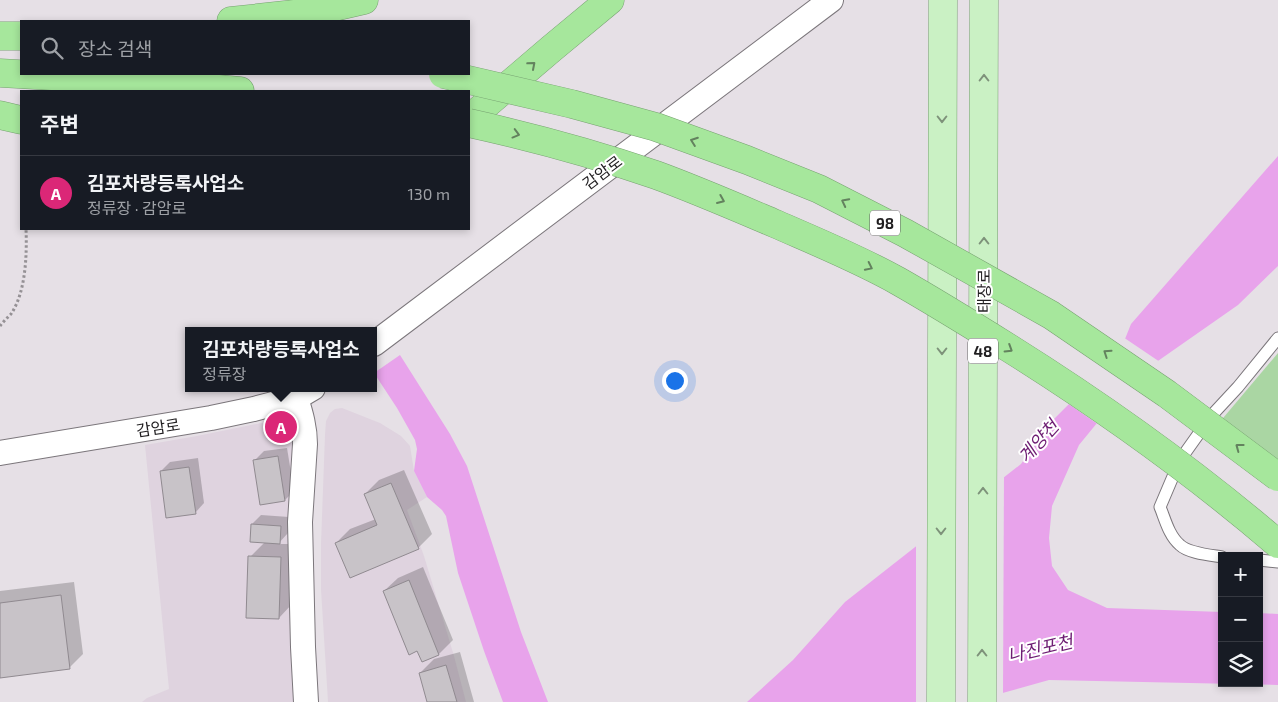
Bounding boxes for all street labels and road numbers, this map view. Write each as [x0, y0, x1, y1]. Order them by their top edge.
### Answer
street label: 감암로 [579, 151, 626, 193]
road number: 98 [870, 210, 900, 236]
street label: 태장로 [974, 269, 993, 313]
road number: 48 [968, 338, 998, 364]
street label: 감암로 [135, 414, 182, 440]

